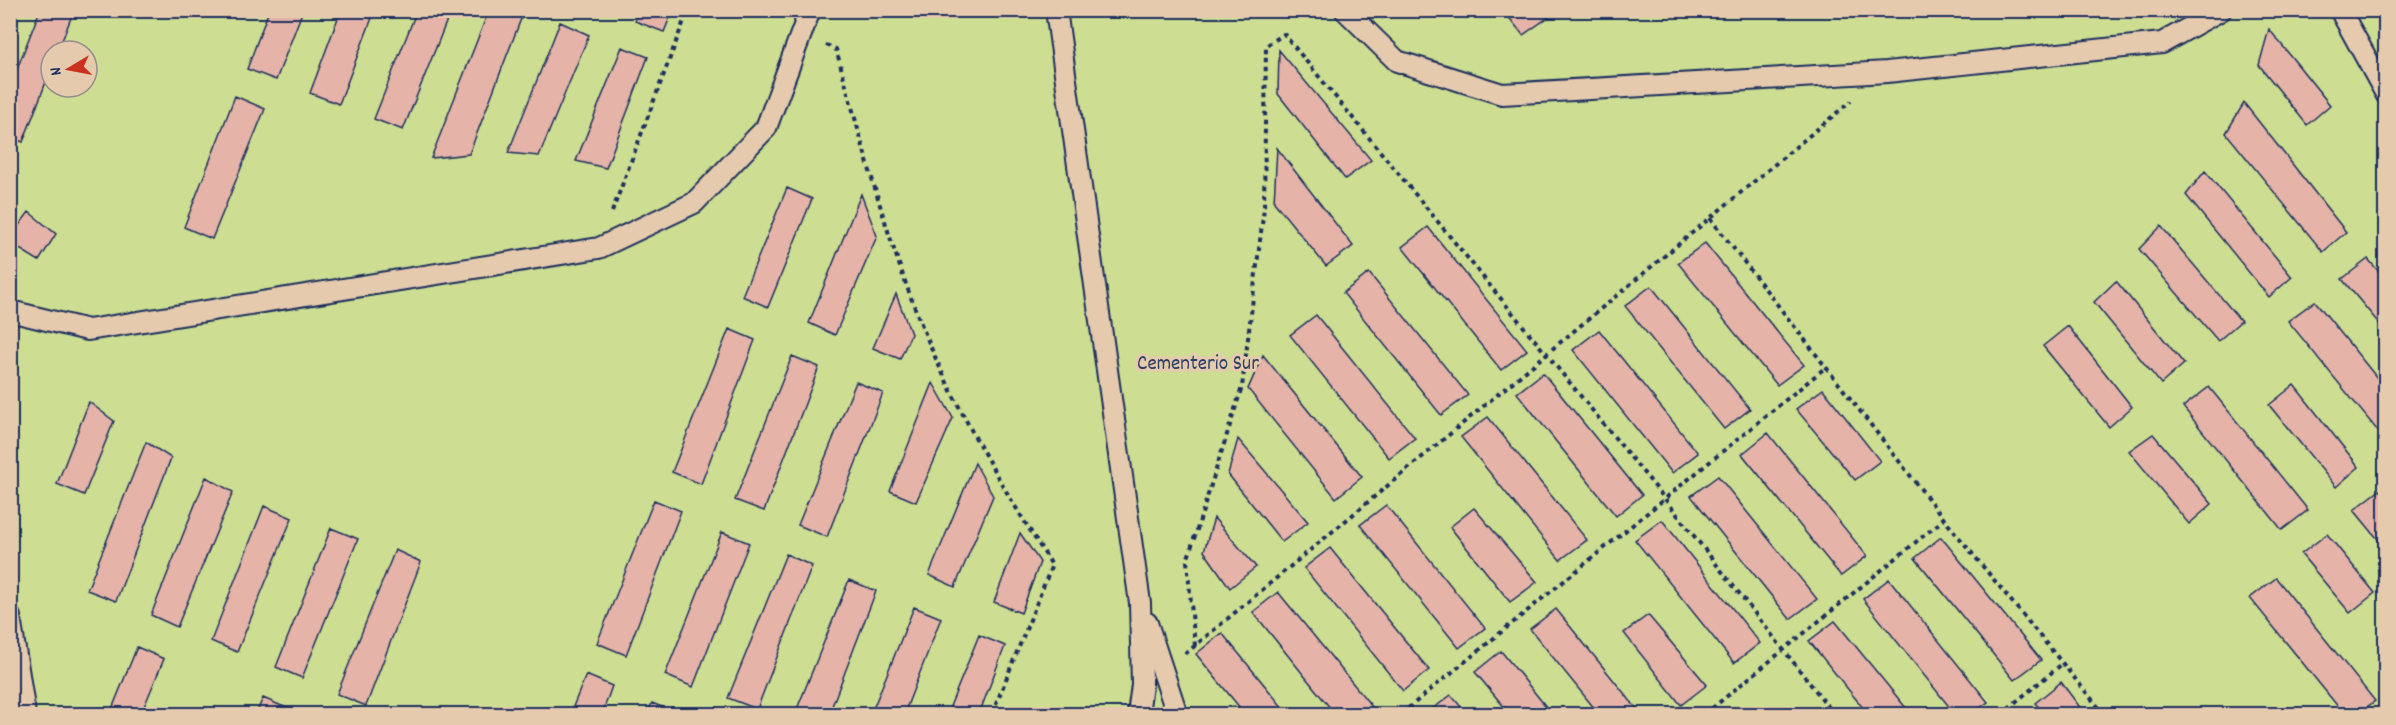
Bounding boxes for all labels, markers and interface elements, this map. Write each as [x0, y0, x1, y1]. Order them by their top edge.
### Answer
north arrow [39, 39, 99, 99]
text: N [45, 65, 69, 77]
park label: Cementerio Sur [1137, 350, 1259, 380]

